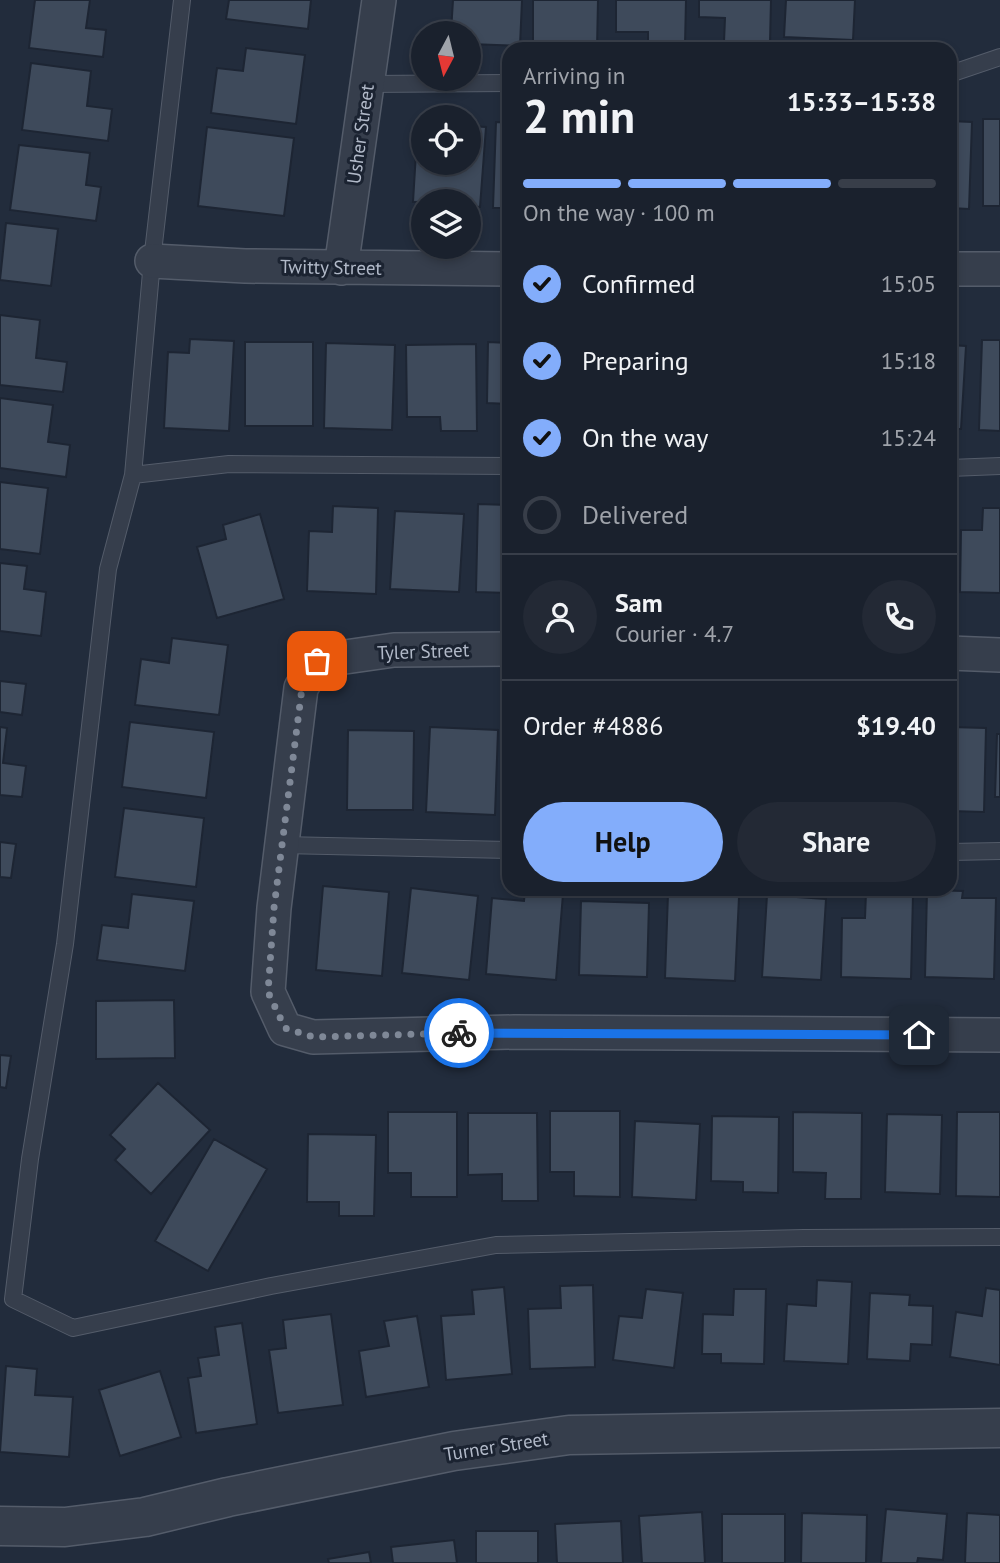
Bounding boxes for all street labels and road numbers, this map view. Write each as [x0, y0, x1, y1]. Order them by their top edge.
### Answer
street label: Usher Street [341, 82, 379, 185]
street label: Twitty Street [280, 254, 383, 280]
street label: Tyler Street [376, 637, 470, 665]
street label: Turner Street [442, 1426, 550, 1466]

